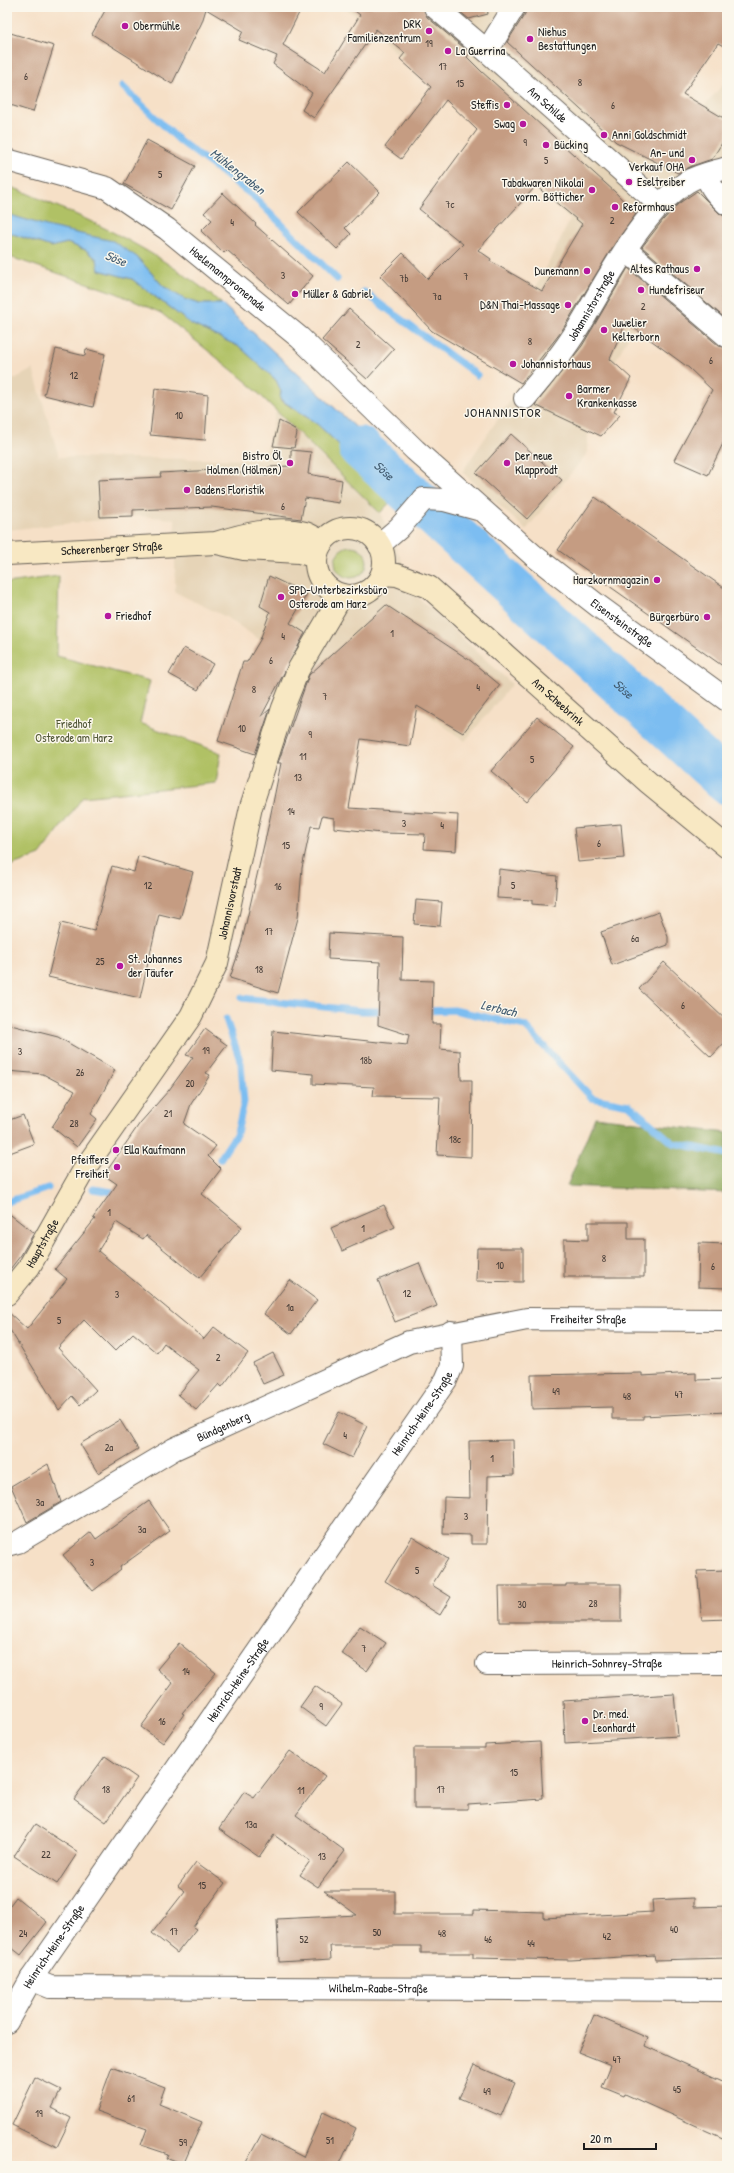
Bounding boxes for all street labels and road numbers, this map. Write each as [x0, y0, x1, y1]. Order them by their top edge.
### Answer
street label: Am Schilde [524, 82, 571, 127]
street label: Hoelemannpromenade [186, 242, 270, 315]
street label: Johannistorstraße [563, 266, 619, 344]
street label: Scheerenberger Straße [61, 537, 163, 559]
street label: Eisensteinstraße [587, 594, 657, 652]
street label: Am Scheebrink [529, 674, 588, 729]
street label: Johannisvorstadt [213, 864, 246, 941]
street label: Hauptstraße [21, 1215, 63, 1271]
street label: Freiheiter Straße [550, 1310, 627, 1327]
street label: Heinrich-Heine-Straße [387, 1369, 457, 1459]
street label: Bündgenberg [194, 1407, 252, 1446]
street label: Heinrich-Heine-Straße [203, 1634, 273, 1725]
street label: Heinrich-Sohnrey-Straße [552, 1654, 663, 1672]
street label: Heinrich-Heine-Straße [18, 1900, 88, 1991]
street label: Wilhelm-Raabe-Straße [329, 1979, 428, 1997]

